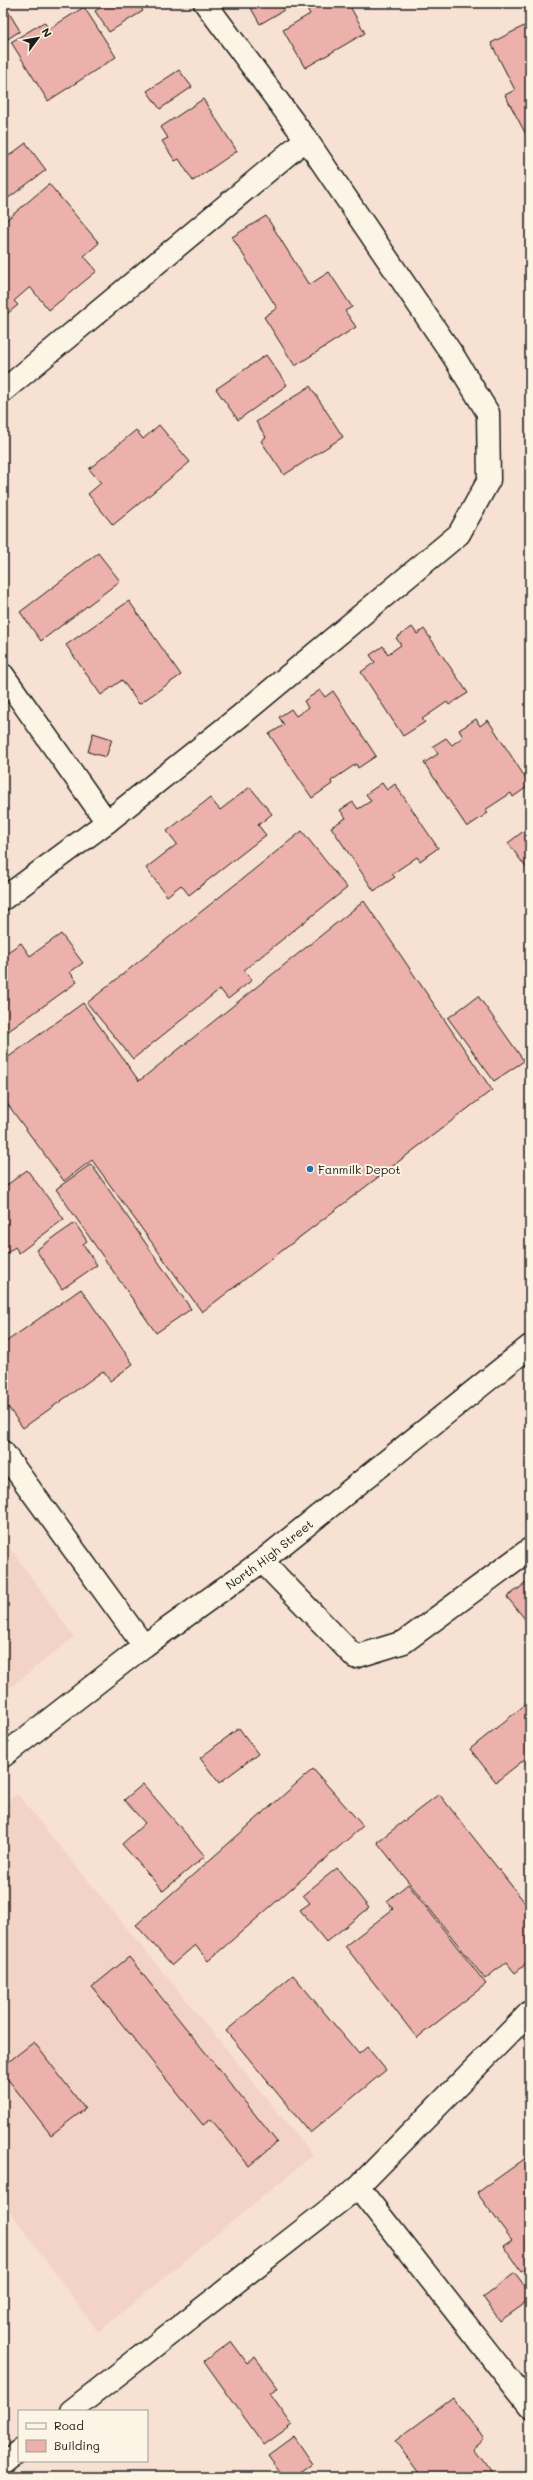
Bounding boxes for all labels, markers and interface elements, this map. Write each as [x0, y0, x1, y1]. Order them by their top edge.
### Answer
north arrow [18, 18, 58, 58]
text: N [38, 25, 55, 40]
place label: Fanmilk Depot [318, 1161, 401, 1177]
marker: Fanmilk Depot [305, 1164, 315, 1174]
street label: North High Street [222, 1515, 316, 1593]
legend [18, 2410, 148, 2462]
text: Road [54, 2417, 84, 2433]
text: Building [54, 2437, 100, 2453]

